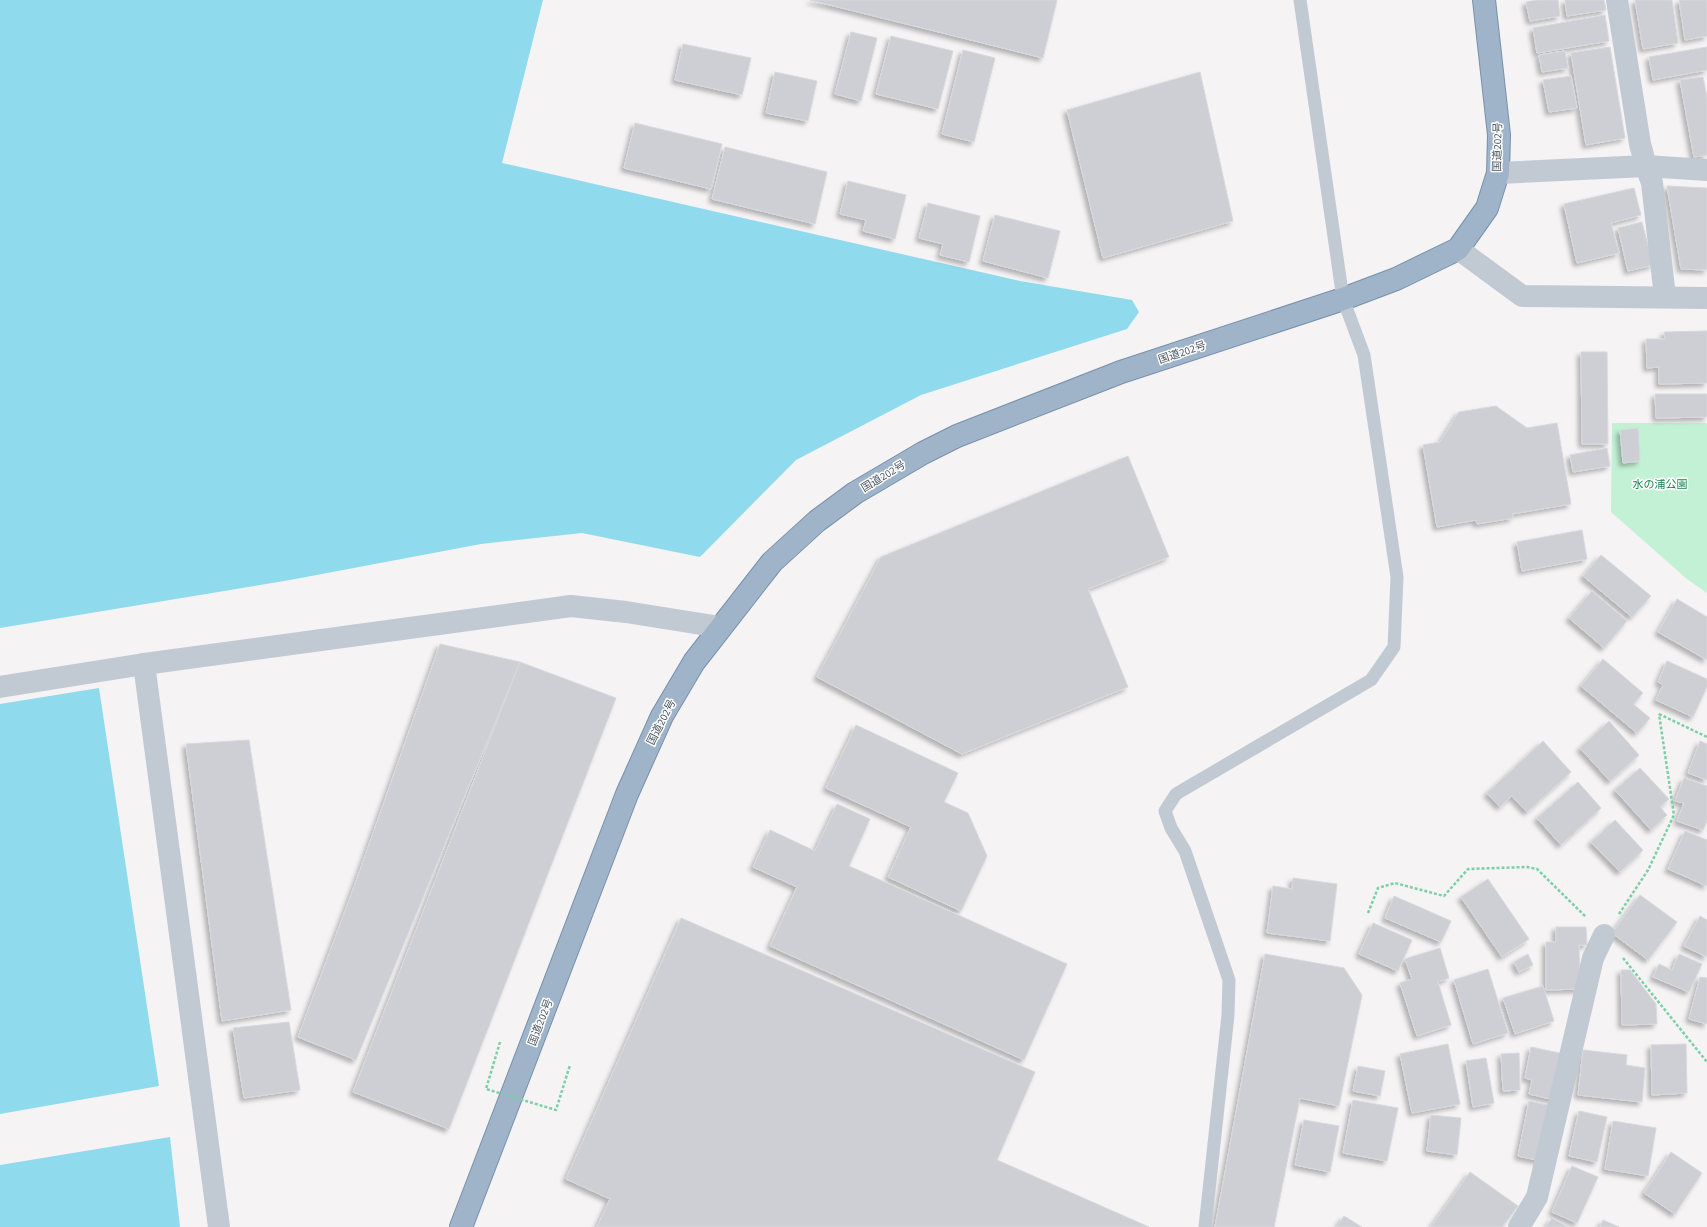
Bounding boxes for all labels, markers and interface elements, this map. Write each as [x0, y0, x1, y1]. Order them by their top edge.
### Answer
street label: 国道202号 [1490, 122, 1505, 172]
street label: 国道202号 [1156, 338, 1208, 367]
street label: 国道202号 [858, 457, 908, 496]
park label: 水の浦公園 [1633, 477, 1688, 492]
street label: 国道202号 [644, 697, 679, 748]
street label: 国道202号 [525, 996, 556, 1048]

